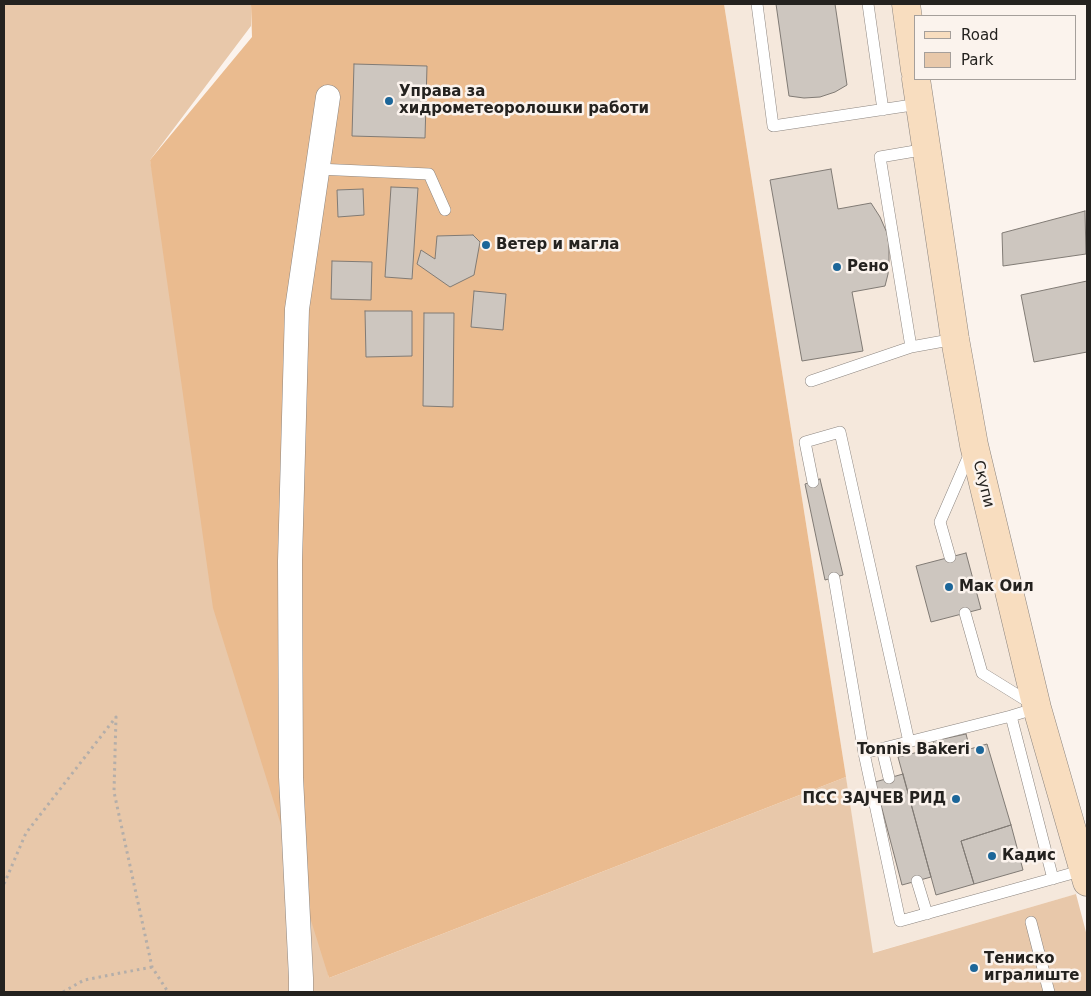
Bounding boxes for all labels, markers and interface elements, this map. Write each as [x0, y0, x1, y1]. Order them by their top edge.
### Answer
legend [914, 15, 1076, 80]
text: Road [961, 26, 999, 44]
text: Park [961, 51, 993, 69]
place label: Управа за хидрометеоролошки работи [399, 83, 649, 118]
marker: Управа за хидрометеоролошки работи [383, 95, 395, 107]
place label: Ветер и магла [496, 236, 619, 254]
marker: Ветер и магла [480, 239, 492, 251]
place label: Рено [847, 258, 889, 276]
marker: Рено [831, 261, 843, 273]
street label: Скупи [968, 459, 998, 509]
place label: Мак Оил [959, 578, 1034, 596]
marker: Мак Оил [943, 581, 955, 593]
place label: Tonnis Bakeri [857, 741, 970, 759]
marker: Tonnis Bakeri [974, 744, 986, 756]
place label: ПСС ЗАЈЧЕВ РИД [802, 790, 946, 808]
marker: ПСС ЗАЈЧЕВ РИД [950, 793, 962, 805]
place label: Кадис [1002, 847, 1056, 865]
marker: Кадис [986, 850, 998, 862]
place label: Тениско игралиште [984, 950, 1080, 985]
marker: Тениско игралиште [968, 962, 980, 974]

